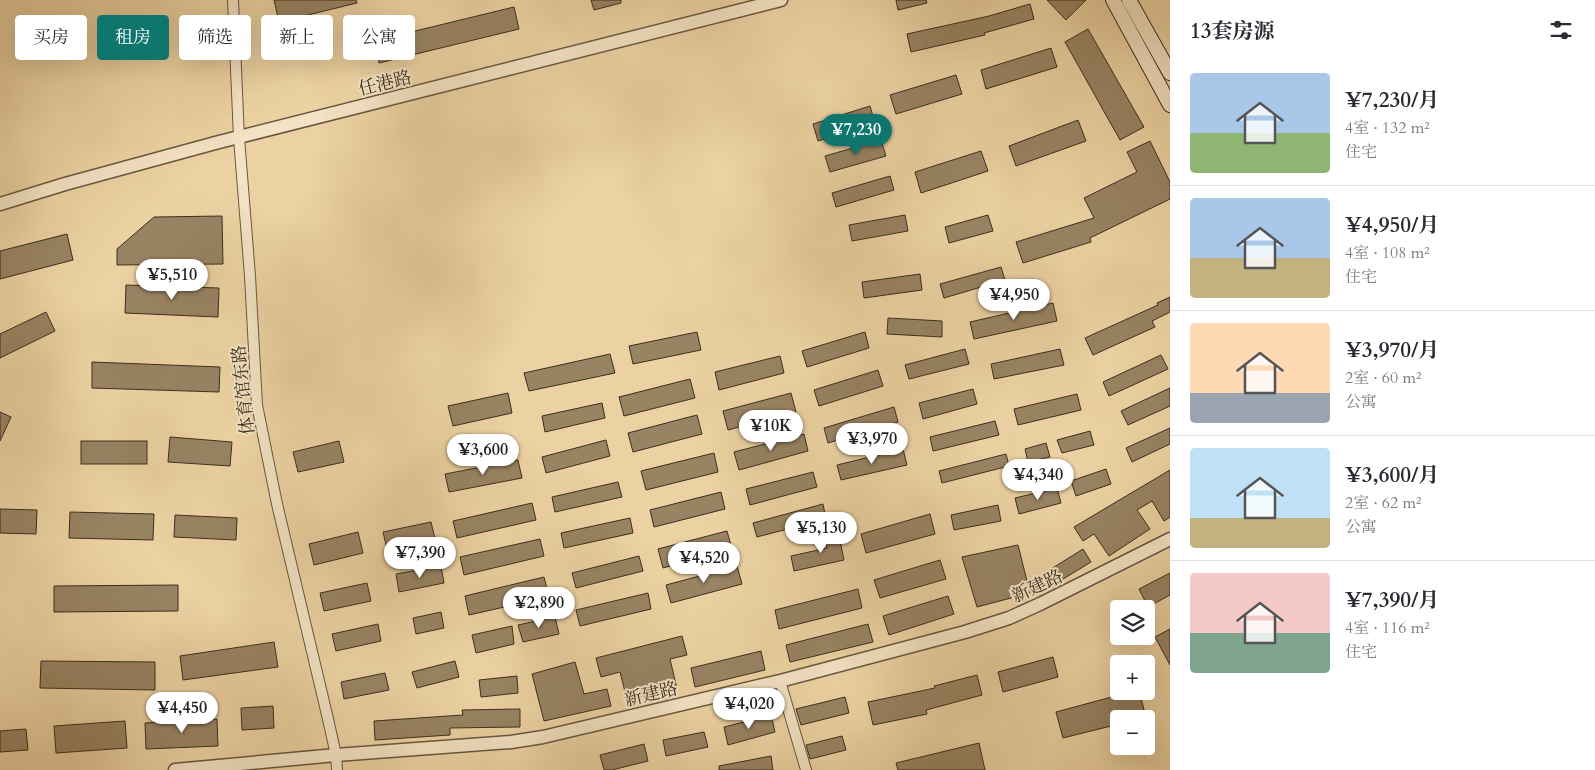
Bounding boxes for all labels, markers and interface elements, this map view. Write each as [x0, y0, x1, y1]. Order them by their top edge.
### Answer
chip: 买房 [15, 15, 87, 60]
chip: 租房 [97, 15, 169, 60]
chip: 筛选 [179, 15, 251, 60]
chip: 新上 [261, 15, 333, 60]
chip: 公寓 [343, 15, 415, 60]
icon: filters [1547, 16, 1575, 44]
text: 13套房源 [1190, 17, 1275, 46]
street label: 任港路 [356, 65, 414, 102]
text: ¥7,230/月 [1345, 86, 1439, 115]
icon: home [1230, 93, 1290, 153]
pin: ¥7,230 [815, 114, 897, 156]
text: 4室 · 132 m² [1345, 117, 1430, 139]
text: ¥7,230 [831, 119, 881, 141]
text: 住宅 [1345, 141, 1377, 163]
text: ¥4,950/月 [1345, 211, 1439, 240]
icon: home [1230, 218, 1290, 278]
text: 4室 · 108 m² [1345, 242, 1430, 264]
pin: ¥5,510 [131, 258, 213, 301]
text: ¥5,510 [147, 264, 197, 286]
text: 住宅 [1345, 266, 1377, 288]
pin: ¥4,950 [973, 278, 1055, 321]
text: ¥4,950 [989, 284, 1039, 306]
text: ¥3,970/月 [1345, 336, 1439, 365]
icon: home [1230, 343, 1290, 403]
street label: 体育馆东路 [226, 344, 261, 436]
text: 2室 · 60 m² [1345, 367, 1421, 389]
text: 公寓 [1345, 391, 1377, 413]
pin: ¥10K [741, 410, 801, 452]
text: ¥10K [750, 415, 792, 437]
pin: ¥3,970 [831, 422, 913, 465]
text: ¥3,970 [847, 428, 897, 450]
pin: ¥3,600 [442, 434, 524, 476]
text: ¥3,600 [458, 439, 508, 461]
pin: ¥4,340 [997, 458, 1079, 501]
text: ¥3,600/月 [1345, 461, 1439, 490]
text: ¥4,340 [1013, 464, 1063, 486]
icon: home [1230, 468, 1290, 528]
text: 2室 · 62 m² [1345, 492, 1421, 514]
pin: ¥5,130 [780, 512, 862, 554]
text: 公寓 [1345, 516, 1377, 538]
text: ¥5,130 [796, 517, 846, 539]
pin: ¥7,390 [379, 536, 461, 579]
text: ¥7,390 [395, 542, 445, 564]
pin: ¥4,520 [663, 542, 745, 584]
text: ¥4,520 [679, 547, 729, 569]
street label: 新建路 [1007, 564, 1067, 609]
pin: ¥2,890 [498, 586, 580, 629]
text: ¥7,390/月 [1345, 586, 1439, 615]
text: ¥2,890 [514, 592, 564, 614]
icon: home [1230, 593, 1290, 653]
map controls [1110, 600, 1155, 755]
button: layers [1110, 600, 1155, 645]
text: 4室 · 116 m² [1345, 617, 1430, 639]
text: 住宅 [1345, 641, 1377, 663]
button: + [1110, 655, 1155, 700]
street label: 新建路 [622, 676, 680, 713]
pin: ¥4,020 [708, 688, 790, 730]
pin: ¥4,450 [141, 692, 223, 734]
text: ¥4,020 [724, 693, 774, 715]
text: ¥4,450 [157, 697, 207, 719]
button: − [1110, 710, 1155, 755]

